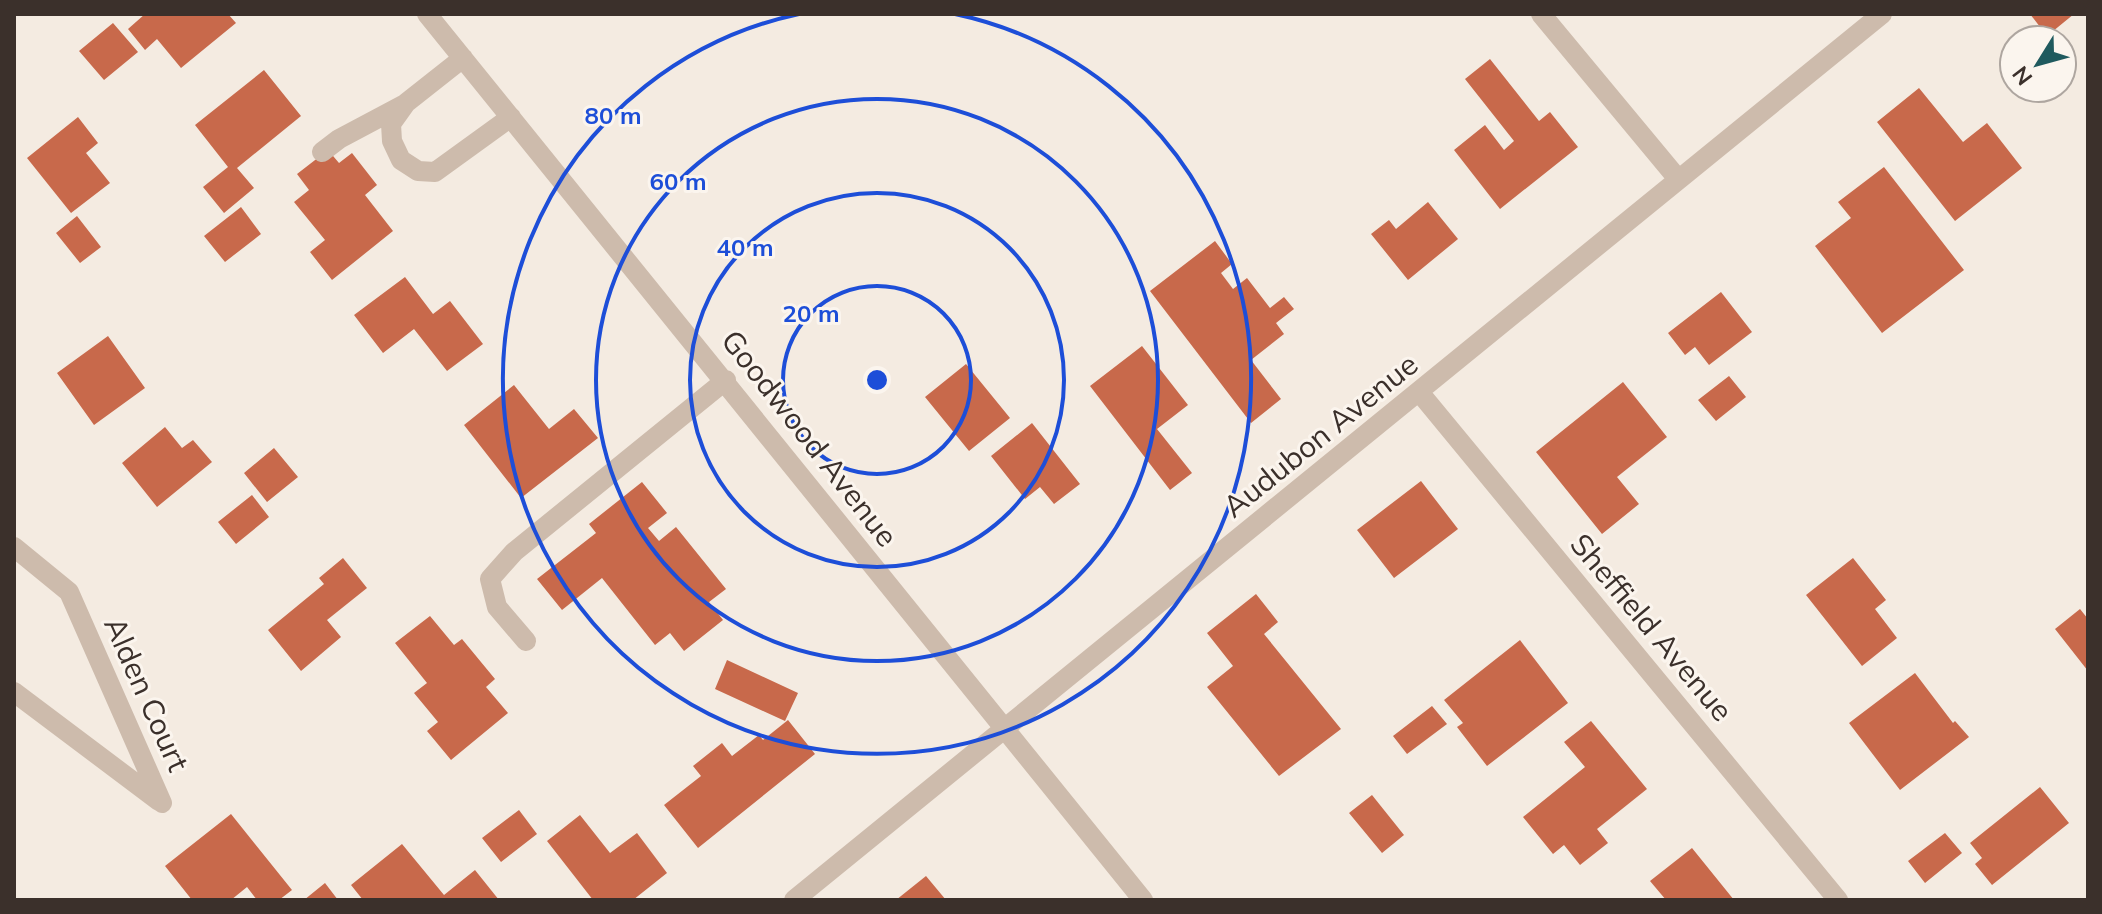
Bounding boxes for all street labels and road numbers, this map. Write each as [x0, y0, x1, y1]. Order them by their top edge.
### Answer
street label: Goodwood Avenue [714, 322, 906, 554]
street label: Audubon Avenue [1215, 345, 1425, 525]
street label: Sheffield Avenue [1562, 525, 1742, 729]
street label: Alden Court [96, 611, 198, 777]

